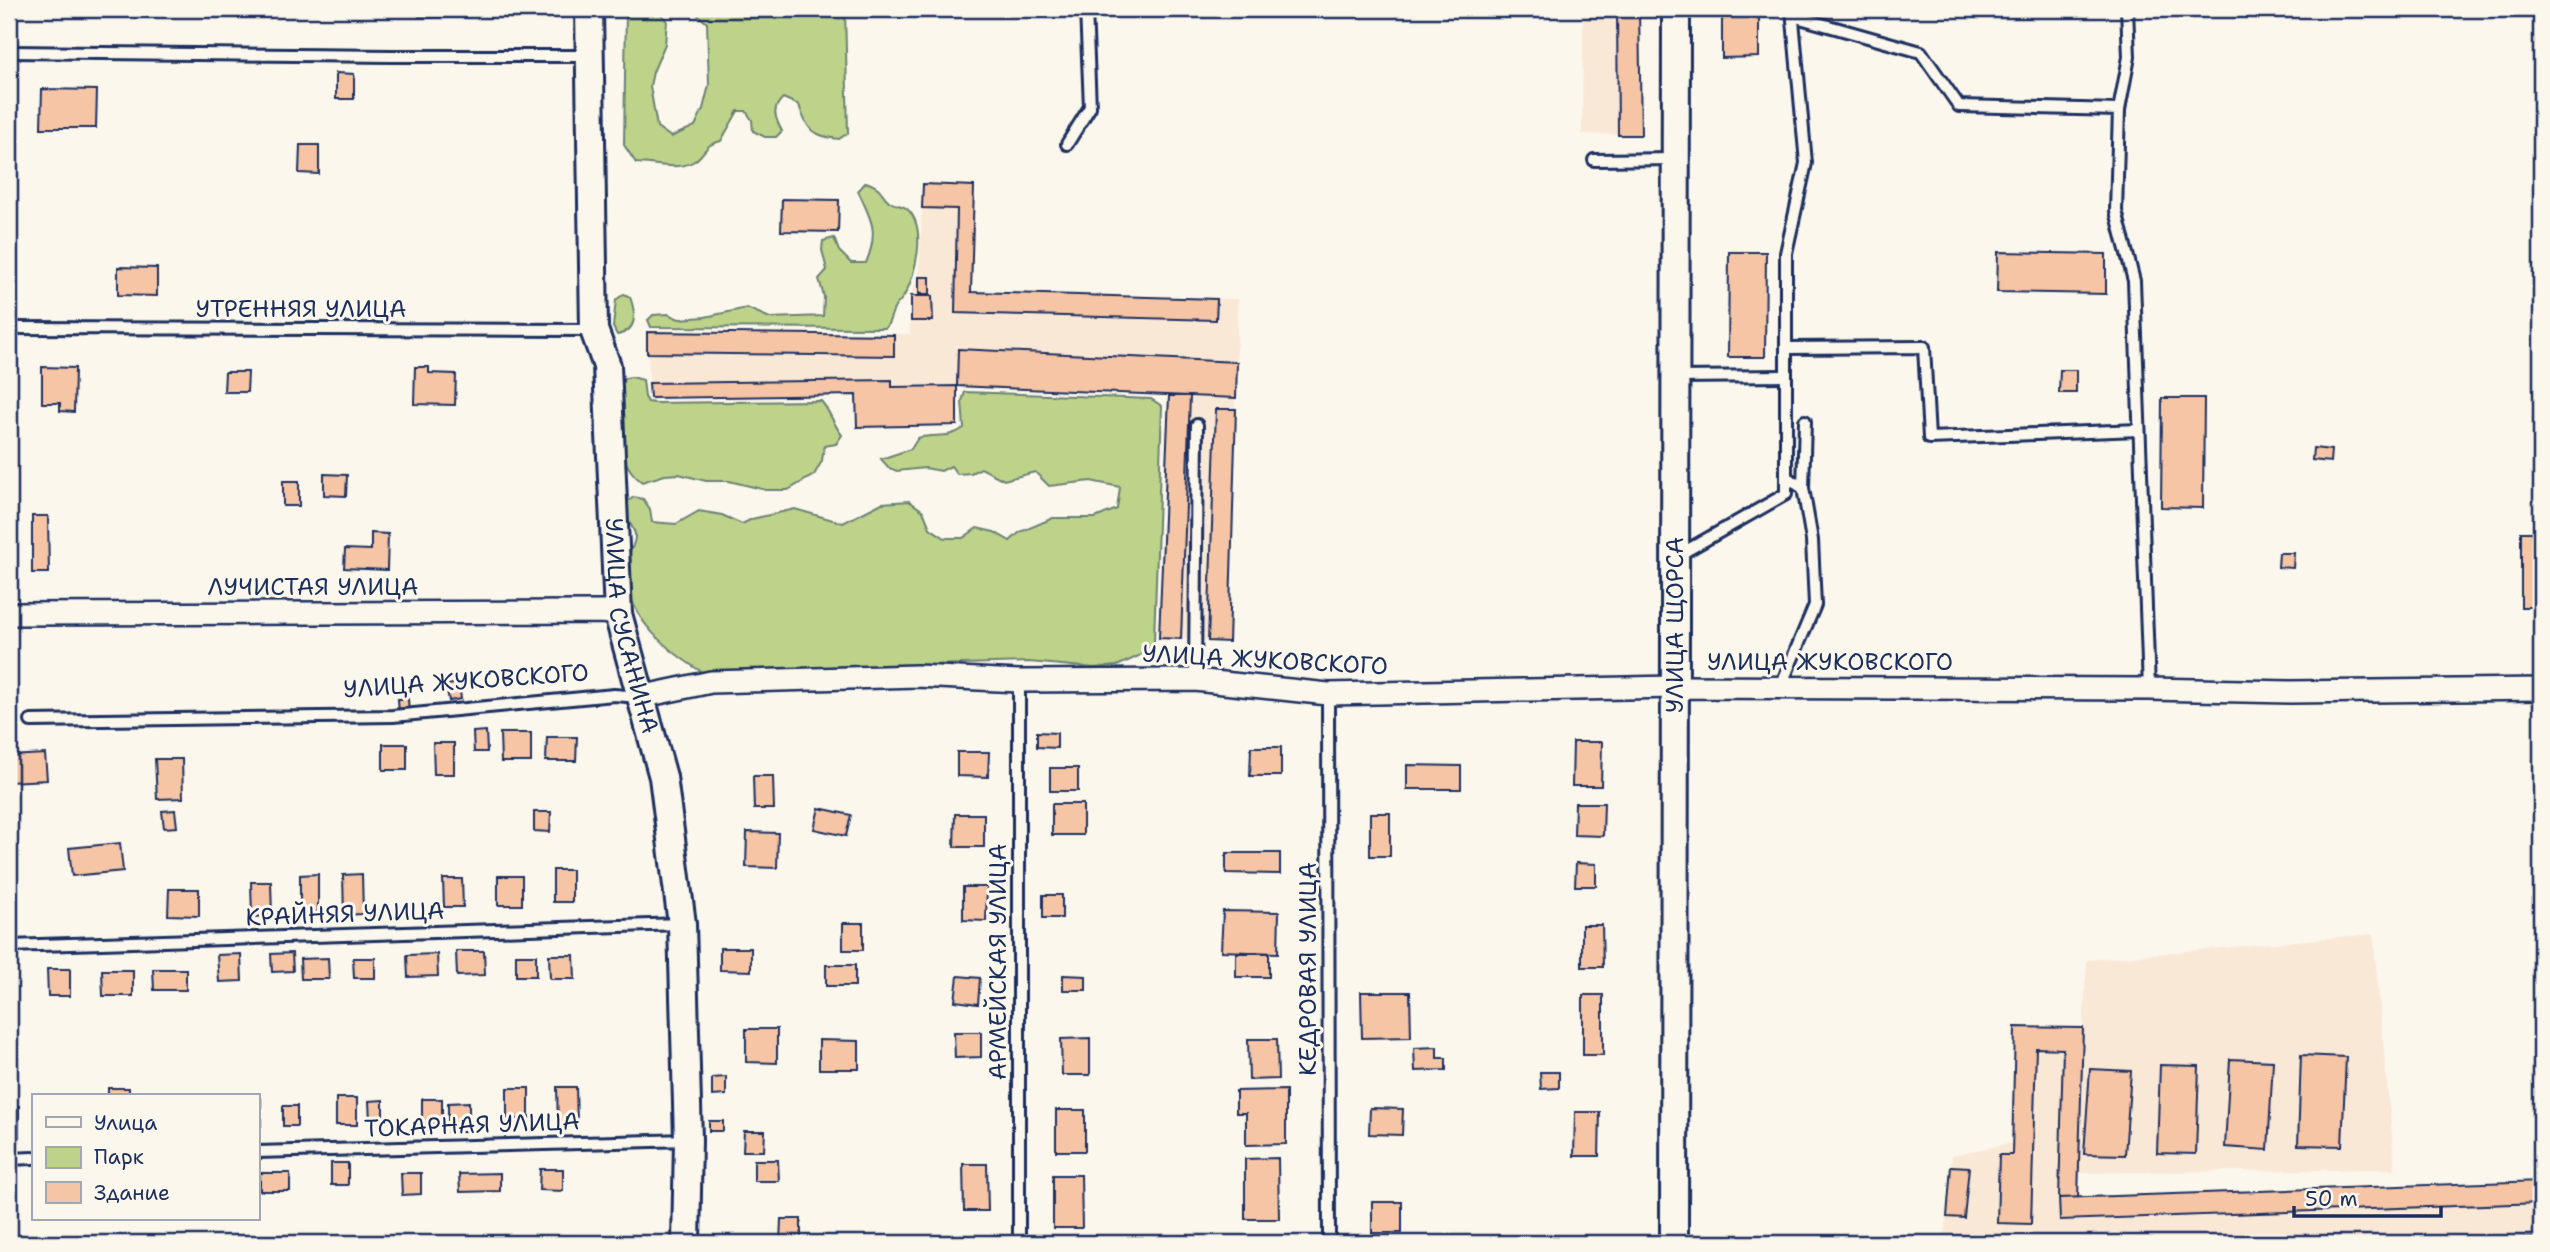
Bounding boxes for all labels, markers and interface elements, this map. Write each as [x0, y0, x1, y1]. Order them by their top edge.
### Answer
street label: УТРЕННЯЯ УЛИЦА [196, 293, 406, 325]
street label: УЛИЦА СУСАНИНА [598, 517, 666, 737]
street label: УЛИЦА ЩОРСА [1659, 537, 1691, 713]
street label: ЛУЧИСТАЯ УЛИЦА [208, 571, 418, 603]
street label: УЛИЦА ЖУКОВСКОГО [1141, 638, 1389, 682]
street label: УЛИЦА ЖУКОВСКОГО [1707, 646, 1953, 678]
street label: УЛИЦА ЖУКОВСКОГО [342, 656, 590, 706]
street label: АРМЕЙСКАЯ УЛИЦА [982, 844, 1014, 1080]
street label: КЕДРОВАЯ УЛИЦА [1292, 862, 1324, 1076]
street label: КРАЙНЯЯ УЛИЦА [245, 895, 445, 933]
legend [32, 1094, 259, 1220]
street label: ТОКАРНАЯ УЛИЦА [364, 1105, 580, 1145]
text: Улица [94, 1109, 157, 1137]
text: Парк [94, 1143, 144, 1171]
scale bar [2294, 1175, 2442, 1219]
text: Здание [94, 1179, 170, 1207]
text: 50 m [2305, 1185, 2358, 1213]

